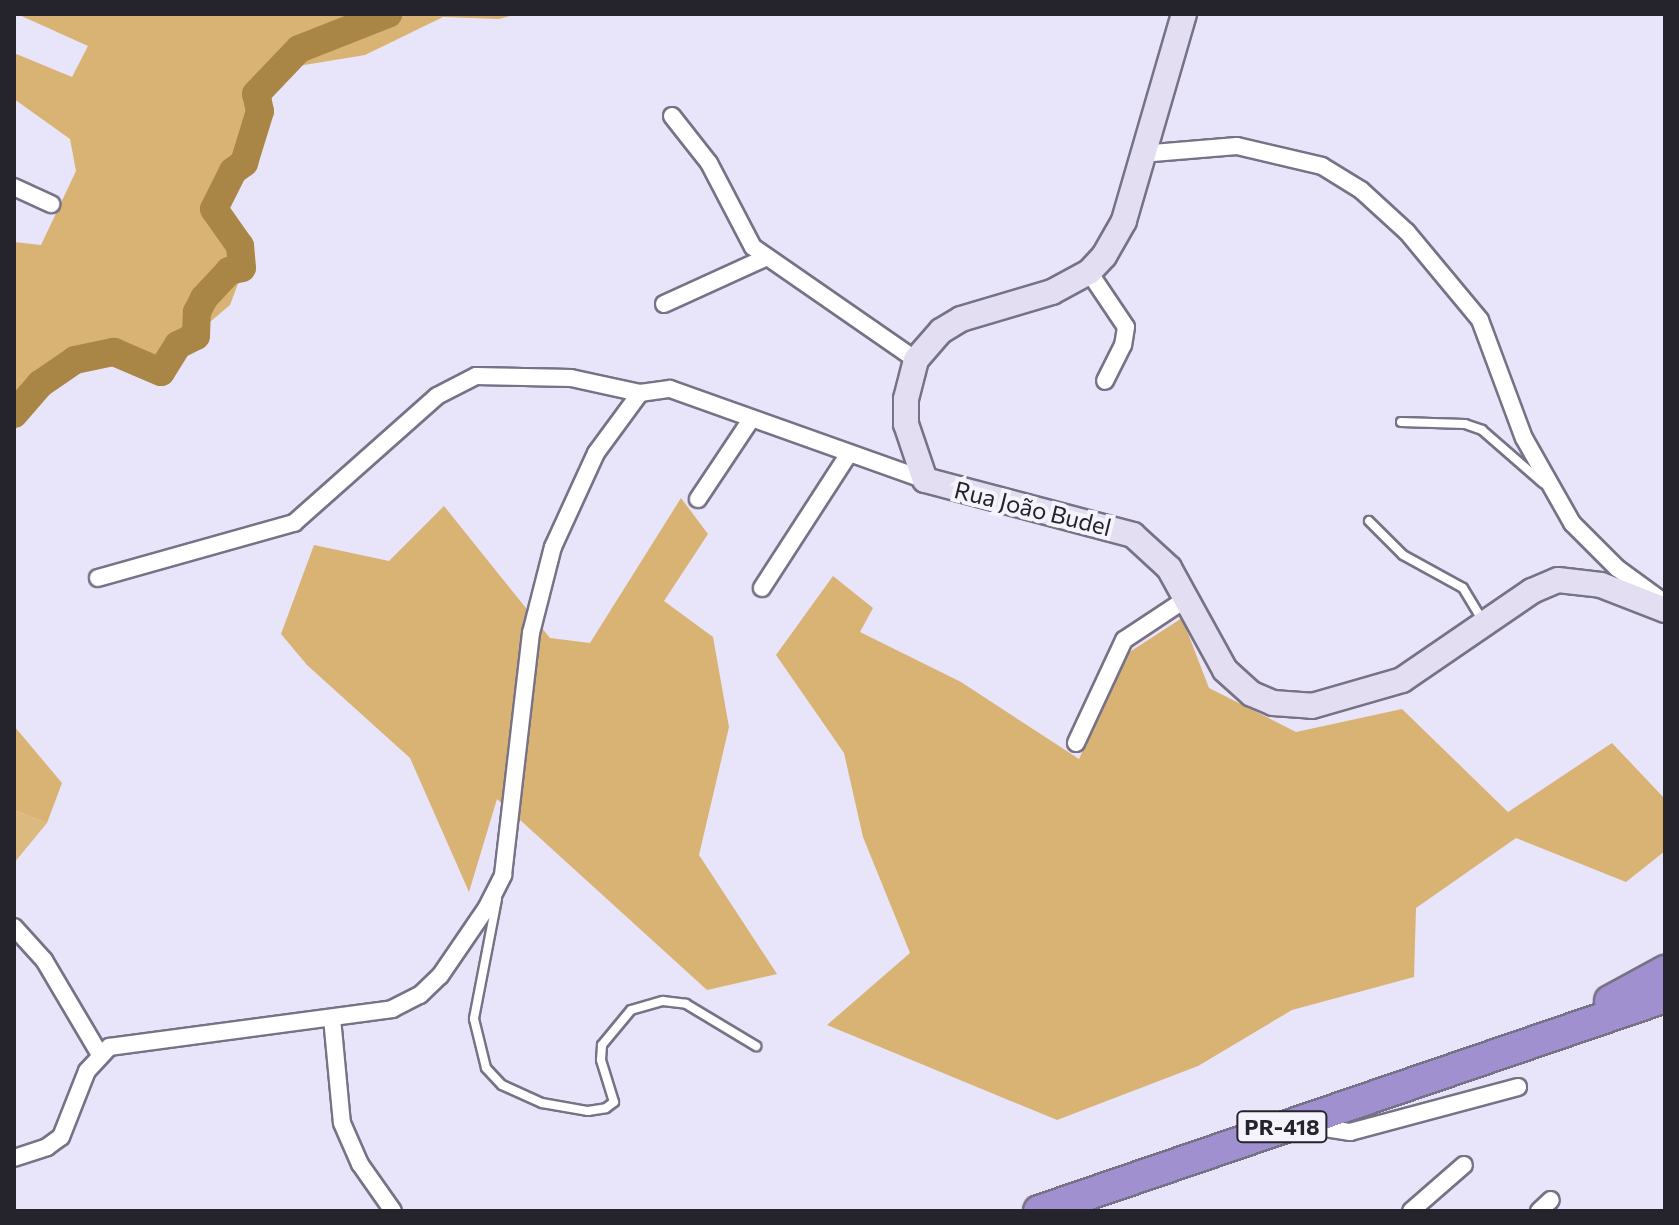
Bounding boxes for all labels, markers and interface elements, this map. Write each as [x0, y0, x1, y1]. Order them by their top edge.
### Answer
street label: Rua João Budel [952, 475, 1114, 541]
road number: PR-418 [1236, 1109, 1328, 1145]

